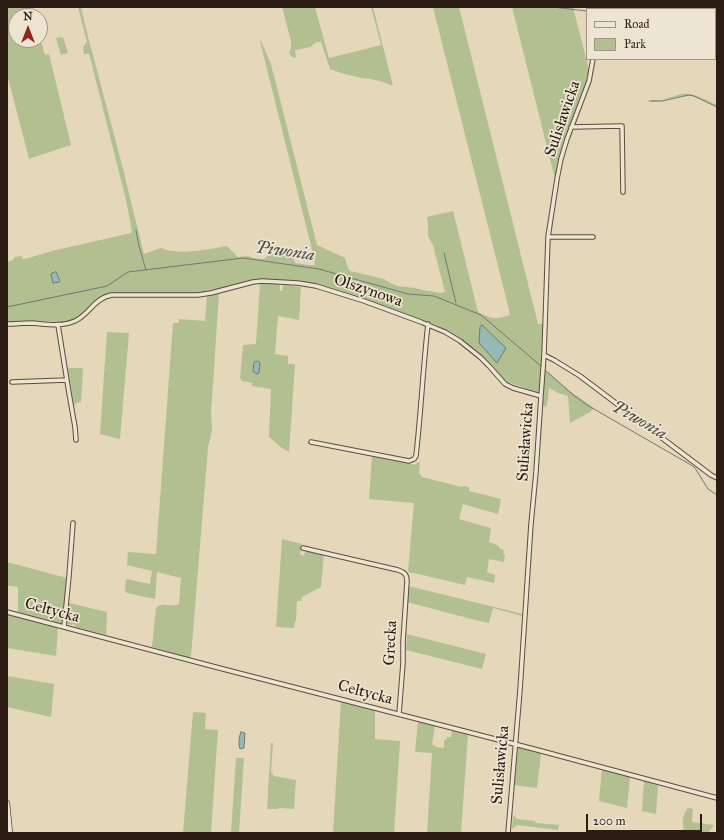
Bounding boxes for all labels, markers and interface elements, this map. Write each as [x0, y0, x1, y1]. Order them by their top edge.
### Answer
north arrow [8, 8, 48, 48]
legend [586, 8, 716, 60]
text: N [23, 10, 33, 23]
text: Road [624, 17, 650, 31]
text: Park [624, 37, 646, 51]
street label: Sulisławicka [541, 79, 585, 159]
water label: Piwonia [254, 238, 316, 266]
street label: Olszynowa [331, 270, 405, 312]
water label: Piwonia [608, 397, 670, 445]
street label: Sulisławicka [514, 402, 538, 482]
street label: Celtycka [23, 595, 81, 627]
street label: Grecka [380, 620, 402, 666]
street label: Celtycka [336, 677, 394, 709]
street label: Sulisławicka [488, 725, 514, 805]
scale bar [588, 806, 704, 832]
text: 200 m [593, 814, 626, 828]

